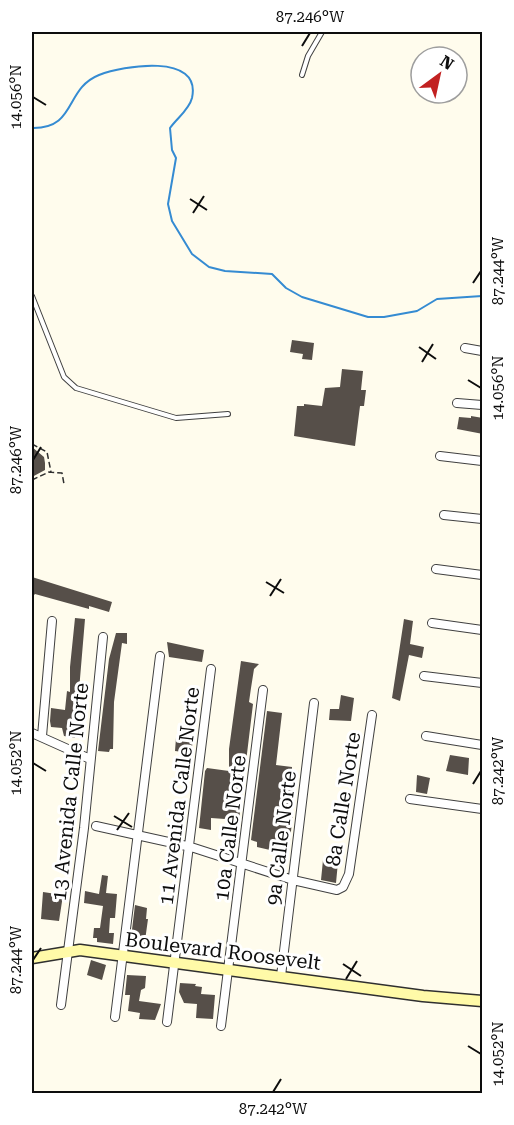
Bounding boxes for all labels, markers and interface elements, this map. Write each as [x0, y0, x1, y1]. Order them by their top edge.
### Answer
text: 87.246°W [276, 8, 345, 26]
north arrow [409, 45, 469, 105]
text: N [437, 52, 457, 74]
text: 14.056°N [7, 64, 25, 130]
text: 87.244°W [489, 236, 507, 305]
text: 14.056°N [489, 355, 507, 421]
text: 87.246°W [7, 425, 25, 494]
street label: 13 Avenida Calle Norte [47, 682, 93, 902]
street label: 11 Avenida Calle Norte [154, 686, 204, 906]
text: 14.052°N [7, 730, 25, 796]
street label: 8a Calle Norte [321, 730, 365, 868]
text: 87.242°W [489, 736, 507, 805]
street label: 10a Calle Norte [209, 754, 251, 902]
street label: 9a Calle Norte [261, 769, 301, 907]
text: 87.244°W [7, 925, 25, 994]
street label: Boulevard Roosevelt [124, 927, 323, 975]
text: 14.052°N [489, 1021, 507, 1087]
text: 87.242°W [239, 1100, 308, 1118]

